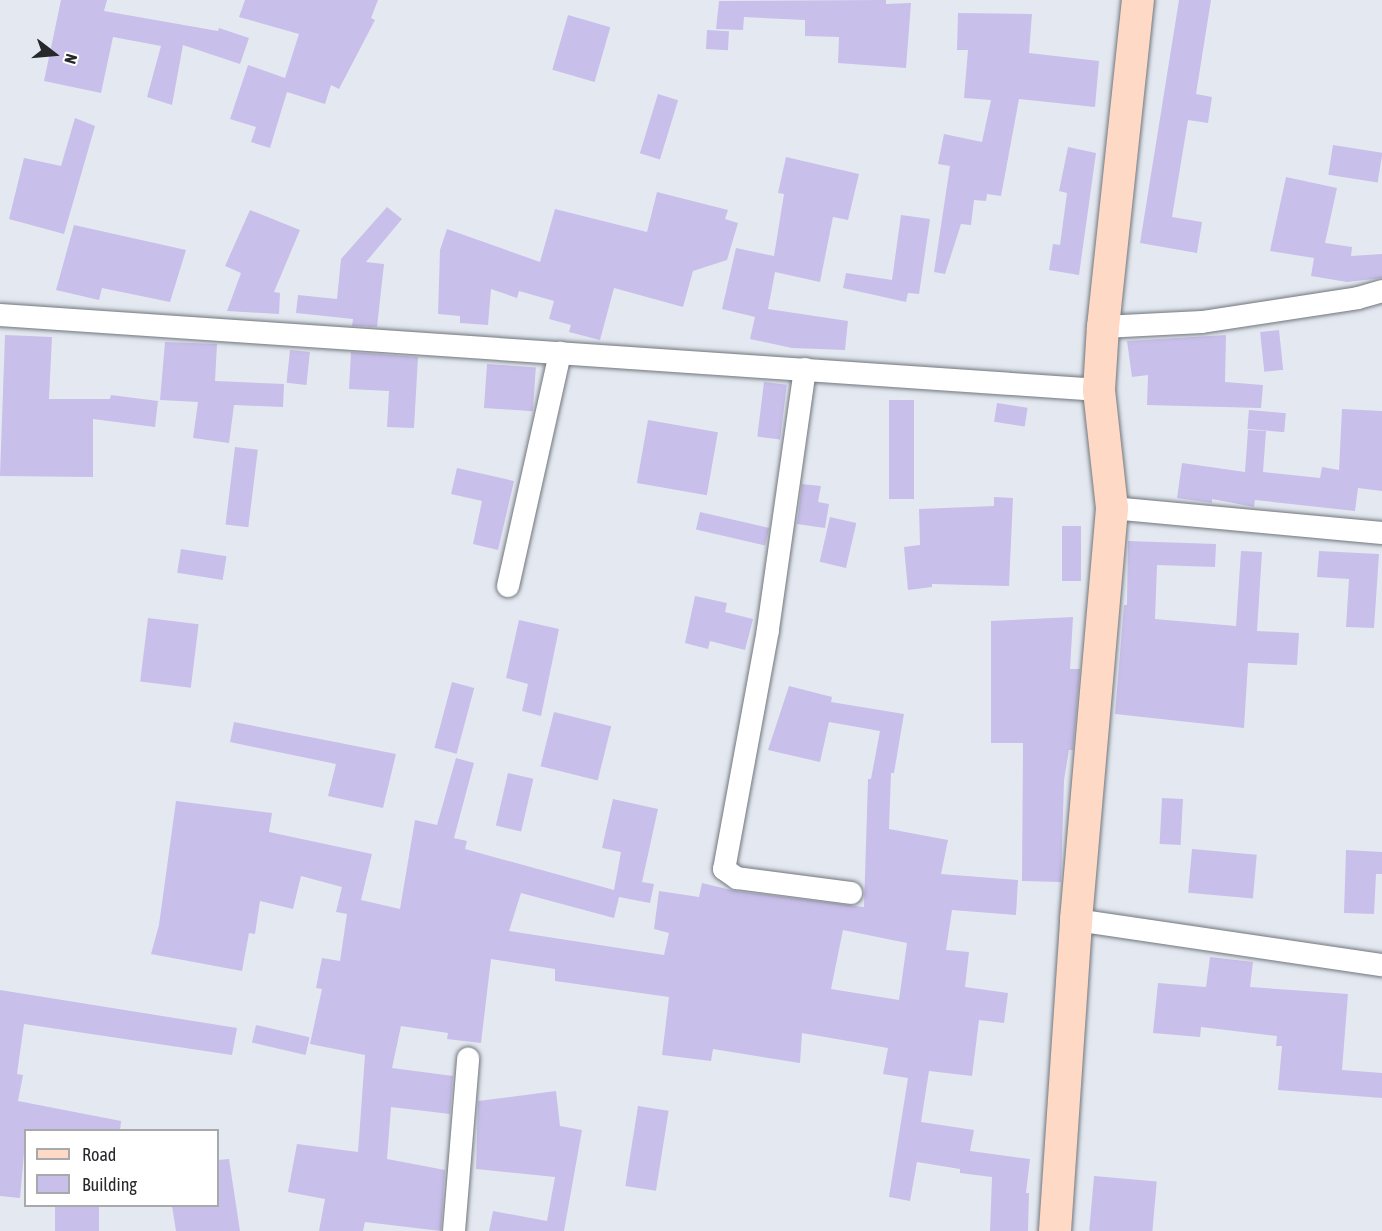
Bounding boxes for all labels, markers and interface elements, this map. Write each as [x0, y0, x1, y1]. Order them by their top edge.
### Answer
north arrow [24, 24, 84, 84]
text: N [61, 52, 81, 66]
legend [24, 1129, 219, 1207]
text: Road [82, 1144, 116, 1165]
text: Building [82, 1174, 137, 1195]

